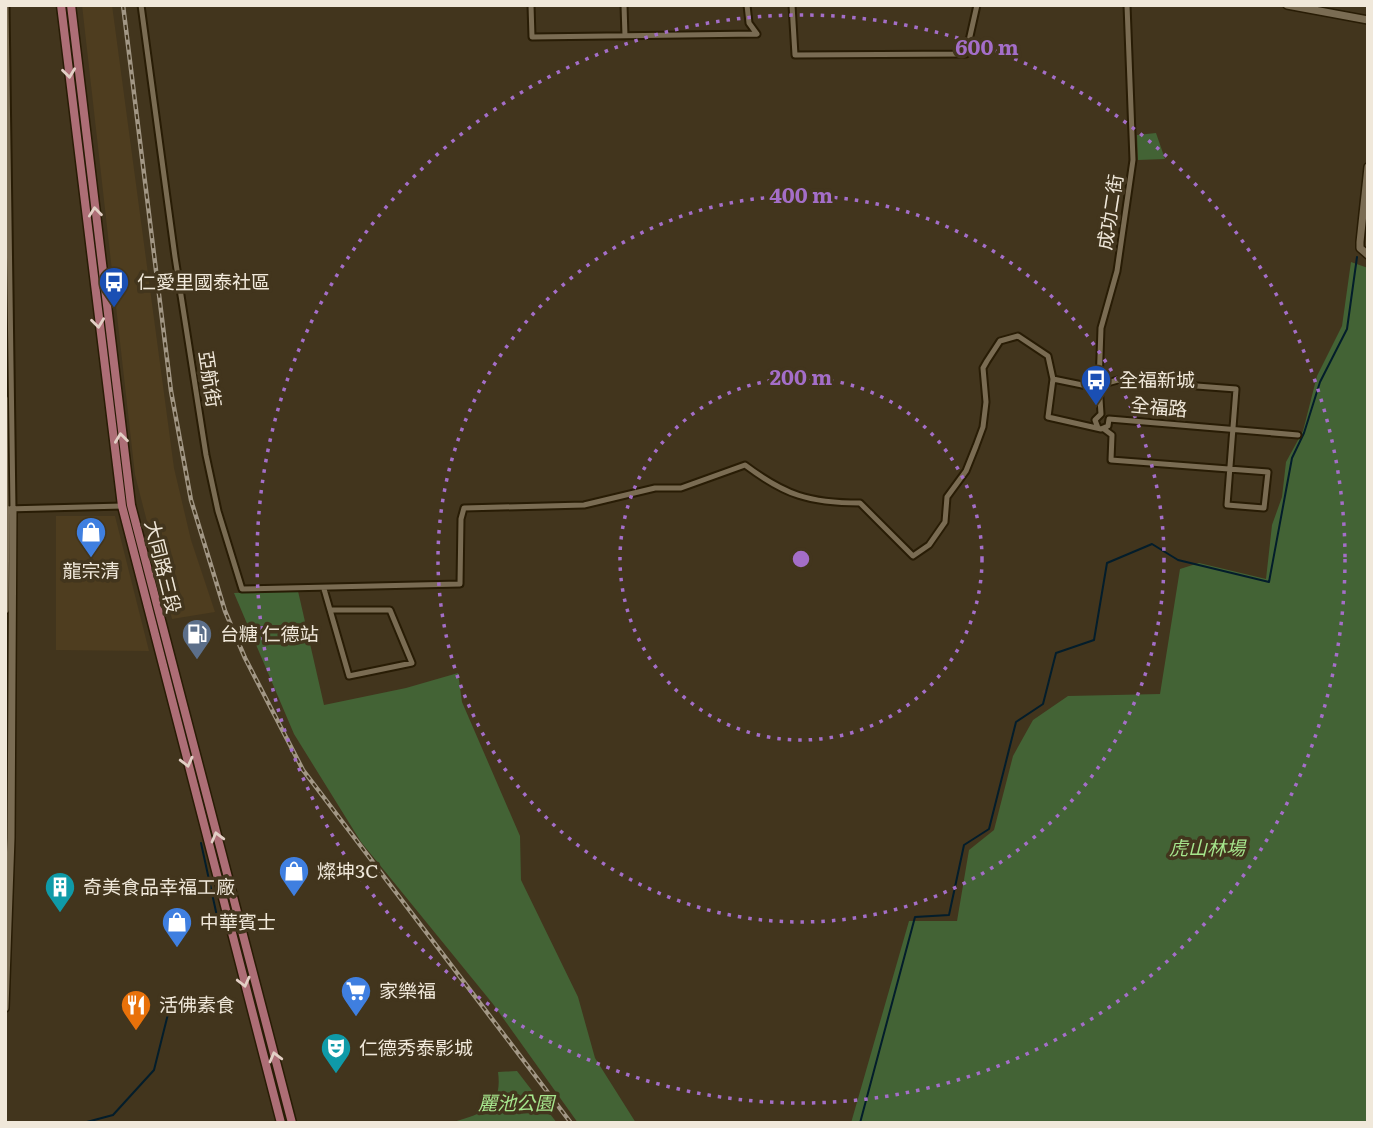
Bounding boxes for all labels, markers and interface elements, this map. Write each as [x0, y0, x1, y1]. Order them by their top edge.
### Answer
text: 600 m [955, 30, 1019, 61]
one-way arrow [62, 67, 77, 79]
street label: 成功二街 [1089, 172, 1129, 252]
text: 400 m [769, 178, 833, 209]
one-way arrow [87, 206, 102, 218]
bus stop icon: 仁愛里國泰社區 [97, 265, 131, 309]
place label: 仁愛里國泰社區 [137, 267, 270, 295]
one-way arrow [91, 318, 106, 329]
street label: 亞航街 [193, 348, 229, 409]
text: 200 m [770, 360, 832, 391]
bus stop icon: 全福新城 [1079, 363, 1113, 407]
place label: 全福新城 [1119, 365, 1195, 393]
street label: 全福路 [1129, 390, 1189, 422]
one-way arrow [114, 432, 129, 443]
shop icon: 龍宗清 [74, 515, 108, 559]
street label: 大同路三段 [139, 517, 189, 616]
centre of rings [789, 547, 813, 571]
place label: 龍宗清 [62, 556, 120, 584]
fuel station icon: 台糖 仁德站 [180, 617, 214, 661]
place label: 台糖 仁德站 [220, 619, 319, 647]
one-way arrow [179, 756, 193, 768]
one-way arrow [211, 831, 225, 843]
park label: 虎山林場 [1169, 833, 1247, 861]
shop icon: 燦坤3C [277, 854, 311, 898]
place label: 燦坤3C [317, 856, 379, 884]
building icon: 奇美食品幸福工廠 [43, 870, 77, 914]
place label: 奇美食品幸福工廠 [83, 872, 235, 900]
shop icon: 中華賓士 [160, 905, 194, 949]
place label: 中華賓士 [200, 907, 276, 935]
supermarket icon: 家樂福 [339, 974, 373, 1018]
one-way arrow [236, 976, 250, 988]
place label: 家樂福 [379, 976, 436, 1004]
restaurant icon: 活佛素食 [119, 988, 153, 1032]
place label: 活佛素食 [159, 990, 235, 1018]
theatre icon: 仁德秀泰影城 [319, 1031, 353, 1075]
place label: 仁德秀泰影城 [359, 1033, 473, 1061]
one-way arrow [268, 1051, 283, 1063]
park label: 麗池公園 [478, 1088, 557, 1116]

